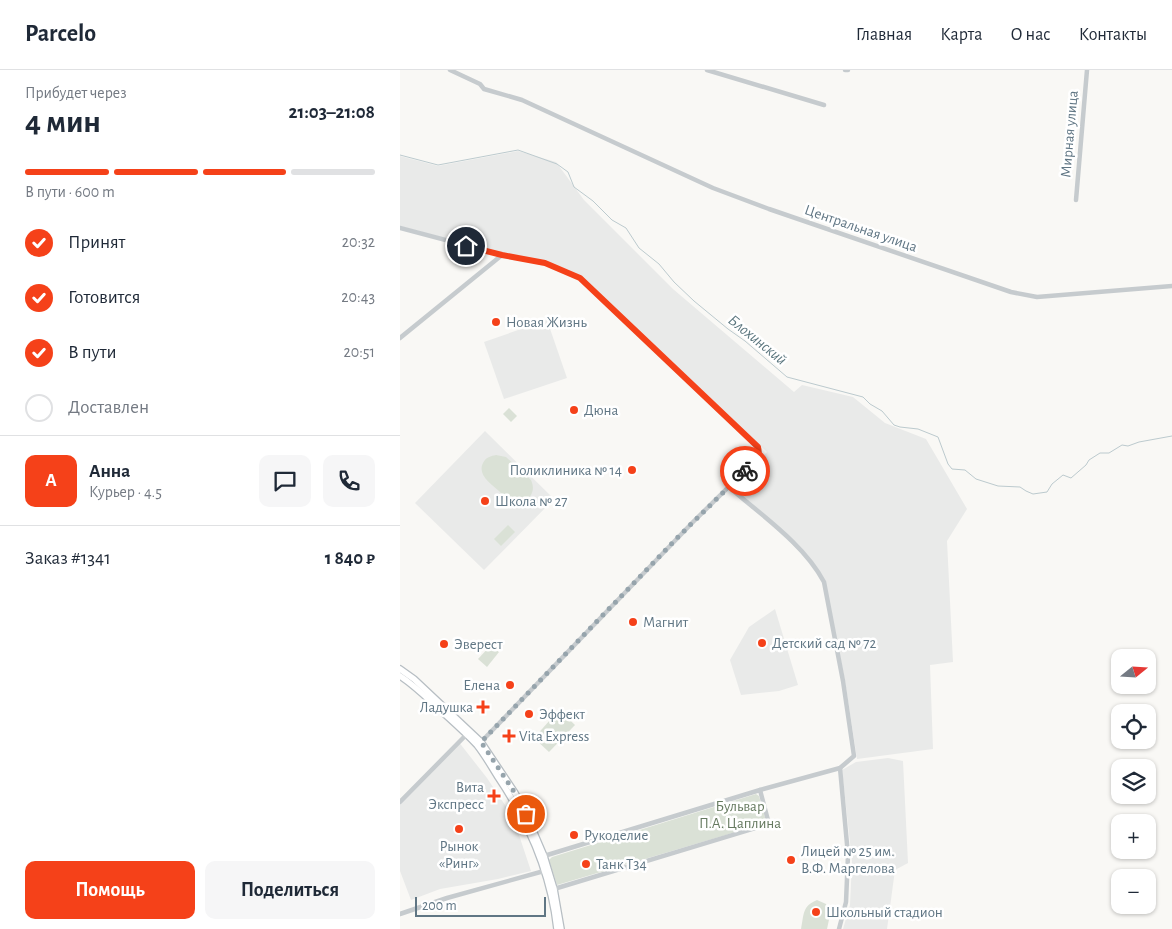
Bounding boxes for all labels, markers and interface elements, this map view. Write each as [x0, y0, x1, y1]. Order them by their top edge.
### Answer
text: Parcelo [25, 22, 96, 46]
text: Главная [856, 26, 912, 44]
text: Карта [940, 26, 982, 44]
text: О нас [1010, 26, 1051, 44]
text: Контакты [1079, 26, 1147, 44]
text: Прибудет через [25, 85, 127, 101]
street label: Мирная улица [1058, 90, 1081, 178]
text: 21:03–21:08 [289, 103, 375, 122]
text: 4 мин [25, 106, 101, 138]
text: В пути · 600 m [25, 184, 115, 200]
street label: Центральная улица [803, 202, 919, 255]
pin [445, 225, 487, 267]
icon: check [25, 229, 53, 257]
icon: home [452, 232, 480, 260]
text: Принят [68, 233, 125, 252]
text: 20:32 [342, 234, 375, 250]
icon: check [25, 284, 53, 312]
text: Готовится [68, 288, 141, 307]
text: 20:43 [341, 289, 375, 305]
water label: Блохинский [725, 312, 790, 368]
place label: Новая Жизнь [506, 315, 587, 330]
marker: Новая Жизнь [490, 316, 502, 328]
icon: check [25, 339, 53, 367]
text: В пути [68, 343, 117, 362]
text: 20:51 [343, 344, 375, 360]
text: Доставлен [68, 398, 149, 417]
place label: Дюна [584, 403, 619, 418]
marker: Дюна [568, 404, 580, 416]
courier [720, 446, 770, 496]
button: chat [259, 455, 311, 507]
button: phone [323, 455, 375, 507]
icon: bike [731, 457, 759, 485]
text: Анна [89, 462, 130, 481]
place label: Поликлиника № 14 [510, 463, 622, 478]
marker: Поликлиника № 14 [626, 464, 638, 476]
text: А [45, 471, 57, 490]
text: Курьер · 4.5 [89, 484, 162, 500]
place label: Школа № 27 [495, 494, 568, 509]
marker: Школа № 27 [479, 495, 491, 507]
text: Заказ #1341 [25, 549, 111, 568]
text: 1 840 ₽ [325, 549, 375, 568]
place label: Магнит [643, 615, 689, 630]
marker: Магнит [627, 616, 639, 628]
place label: Детский сад № 72 [772, 636, 877, 651]
place label: Эверест [454, 637, 503, 652]
marker: Детский сад № 72 [756, 637, 768, 649]
marker: Эверест [438, 638, 450, 650]
north arrow [1111, 649, 1156, 694]
map controls [1111, 649, 1156, 914]
place label: Елена [463, 678, 500, 693]
marker: Елена [504, 679, 516, 691]
place label: Ладушка [420, 700, 473, 715]
marker: Ладушка [477, 701, 489, 713]
button: locate [1111, 704, 1156, 749]
place label: Эффект [539, 707, 586, 722]
marker: Эффект [523, 708, 535, 720]
place label: Vita Express [519, 729, 589, 744]
marker: Vita Express [503, 730, 515, 742]
button: layers [1111, 759, 1156, 804]
place label: Вита Экспресс [428, 780, 484, 812]
marker: Вита Экспресс [488, 790, 500, 802]
pin [505, 793, 547, 835]
park label: Бульвар П.А. Цаплина [699, 799, 781, 831]
icon: bag [512, 800, 540, 828]
button: + [1111, 814, 1156, 859]
marker: Рынок «Ринг» [453, 823, 465, 835]
place label: Рукоделие [584, 828, 648, 843]
marker: Рукоделие [568, 829, 580, 841]
place label: Рынок «Ринг» [439, 839, 479, 871]
place label: Лицей № 25 им. В.Ф. Маргелова [801, 844, 895, 876]
marker: Лицей № 25 им. В.Ф. Маргелова [785, 854, 797, 866]
place label: Танк T34 [596, 857, 647, 872]
marker: Танк T34 [580, 858, 592, 870]
button: Помощь [25, 861, 195, 919]
button: Поделиться [205, 861, 375, 919]
button: − [1111, 869, 1156, 914]
scale bar [415, 894, 546, 917]
text: 200 m [422, 899, 457, 913]
place label: Школьный стадион [826, 905, 943, 920]
marker: Школьный стадион [810, 906, 822, 918]

